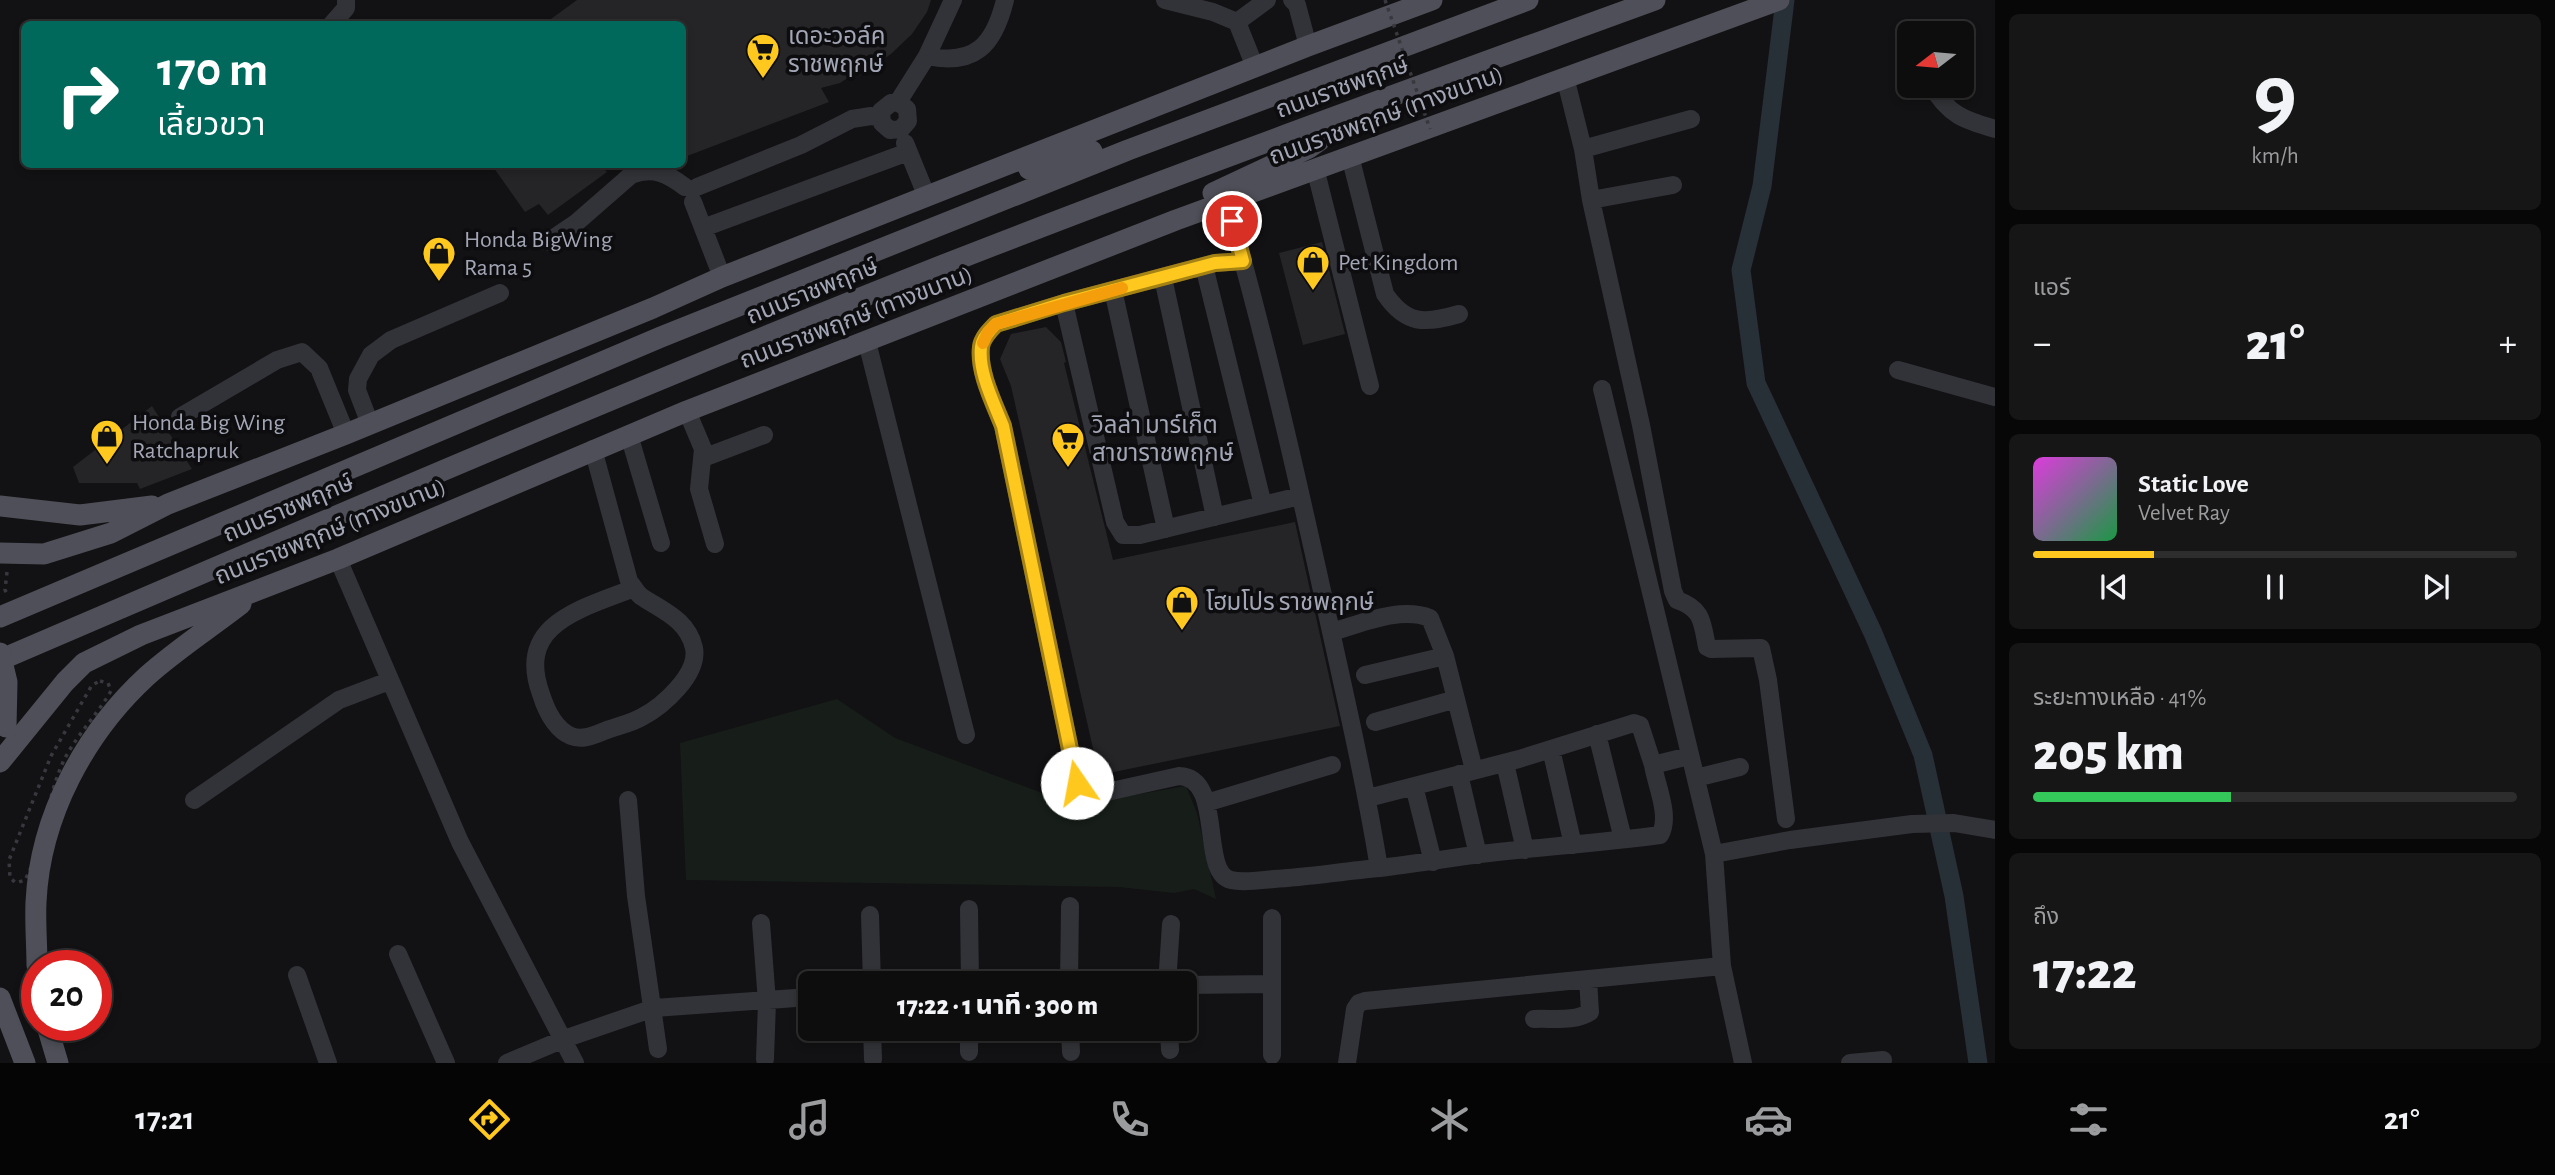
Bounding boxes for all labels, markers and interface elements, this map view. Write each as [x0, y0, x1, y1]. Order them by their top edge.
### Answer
north arrow [1897, 21, 1974, 98]
map controls [1897, 21, 1974, 98]
place label: เดอะวอล์ค ราชพฤกษ์ [788, 25, 886, 77]
supermarket icon: เดอะวอล์ค ราชพฤกษ์ [744, 31, 782, 80]
text: 170 m [157, 46, 268, 95]
icon: right [42, 49, 133, 140]
text: 9 [2253, 52, 2297, 143]
street label: ถนนราชพฤกษ์ [1273, 53, 1412, 123]
street label: ถนนราชพฤกษ์ (ทางขนาน) [1266, 62, 1507, 169]
text: เลี้ยวขวา [157, 109, 265, 141]
text: km/h [2251, 145, 2299, 168]
pin [1202, 191, 1262, 251]
icon: arrive [1213, 202, 1251, 240]
place label: Honda BigWing Rama 5 [464, 228, 613, 280]
shop icon: Honda BigWing Rama 5 [420, 234, 458, 283]
shop icon: Pet Kingdom [1294, 243, 1332, 292]
place label: Pet Kingdom [1338, 251, 1458, 275]
street label: ถนนราชพฤกษ์ [743, 255, 882, 329]
street label: ถนนราชพฤกษ์ (ทางขนาน) [737, 262, 976, 373]
text: แอร์ [2033, 277, 2070, 300]
text: 21° [2245, 317, 2305, 369]
text: − [2033, 325, 2051, 363]
text: + [2499, 325, 2517, 363]
place label: Honda Big Wing Ratchapruk [132, 411, 285, 463]
place label: วิลล่า มาร์เก็ต สาขาราชพฤกษ์ [1091, 411, 1234, 466]
shop icon: Honda Big Wing Ratchapruk [88, 417, 126, 466]
supermarket icon: วิลล่า มาร์เก็ต สาขาราชพฤกษ์ [1049, 420, 1087, 469]
street label: ถนนราชพฤกษ์ [220, 471, 357, 547]
text: Static Love [2138, 471, 2249, 497]
street label: ถนนราชพฤกษ์ (ทางขนาน) [211, 475, 449, 589]
text: Velvet Ray [2138, 502, 2230, 525]
icon: previous [2095, 568, 2133, 606]
icon: pause [2256, 568, 2294, 606]
icon: next [2417, 568, 2455, 606]
shop icon: โฮมโปร ราชพฤกษ์ [1163, 583, 1201, 632]
place label: โฮมโปร ราชพฤกษ์ [1206, 589, 1374, 615]
text: ระยะทางเหลือ · 41% [2033, 687, 2207, 710]
text: 205 km [2033, 727, 2184, 779]
position arrow [1040, 746, 1114, 820]
text: ถึง [2033, 906, 2059, 929]
text: 17:22 [2033, 946, 2137, 998]
speed limit sign: 20 [21, 950, 112, 1041]
text: 17:22 · 1 นาที · 300 m [897, 993, 1098, 1019]
icon: directions [465, 1095, 514, 1144]
icon: music [785, 1095, 834, 1144]
icon: phone [1105, 1095, 1154, 1144]
icon: climate [1425, 1095, 1474, 1144]
icon: car [1744, 1095, 1793, 1144]
icon: filters [2064, 1095, 2113, 1144]
text: 17:21 [135, 1103, 195, 1135]
text: 21° [2384, 1103, 2420, 1135]

